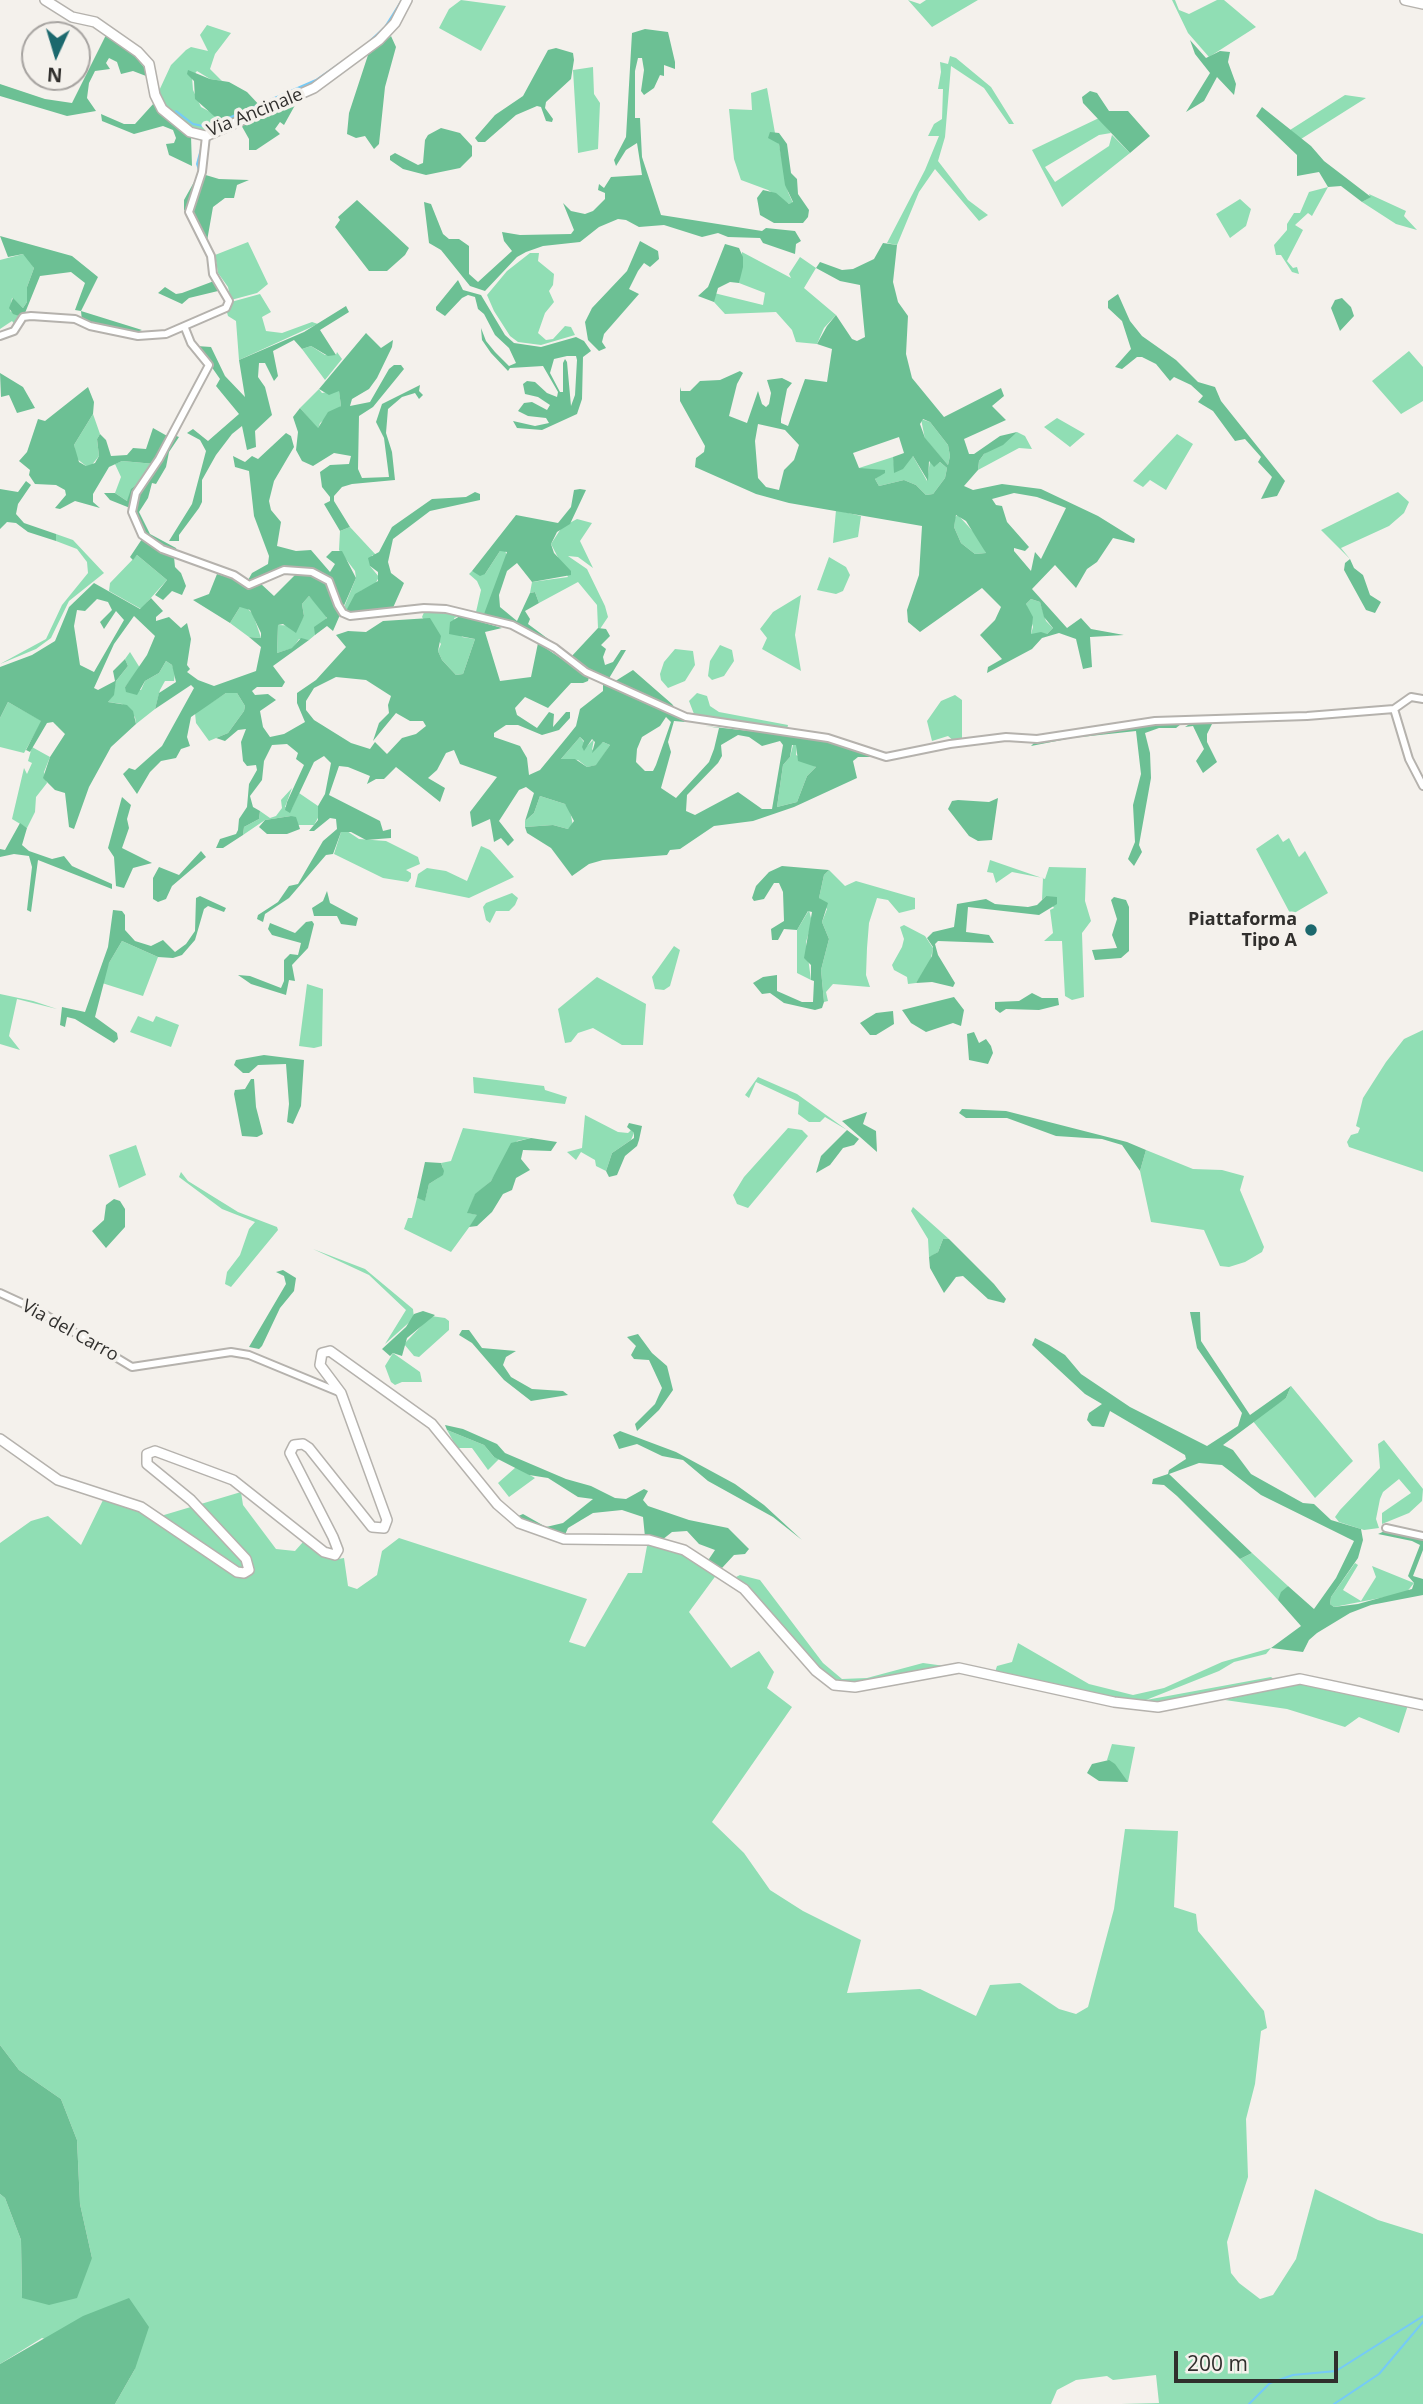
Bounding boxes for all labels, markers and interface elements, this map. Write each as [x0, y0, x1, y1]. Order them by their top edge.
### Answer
north arrow [21, 21, 91, 91]
text: N [46, 61, 63, 88]
street label: Via Ancinale [204, 84, 306, 142]
place label: Piattaforma Tipo A [1188, 909, 1297, 951]
marker: Piattaforma Tipo A [1303, 922, 1319, 938]
street label: Via del Carro [18, 1296, 122, 1366]
scale bar [1178, 2338, 1342, 2382]
text: 200 m [1187, 2349, 1248, 2377]

